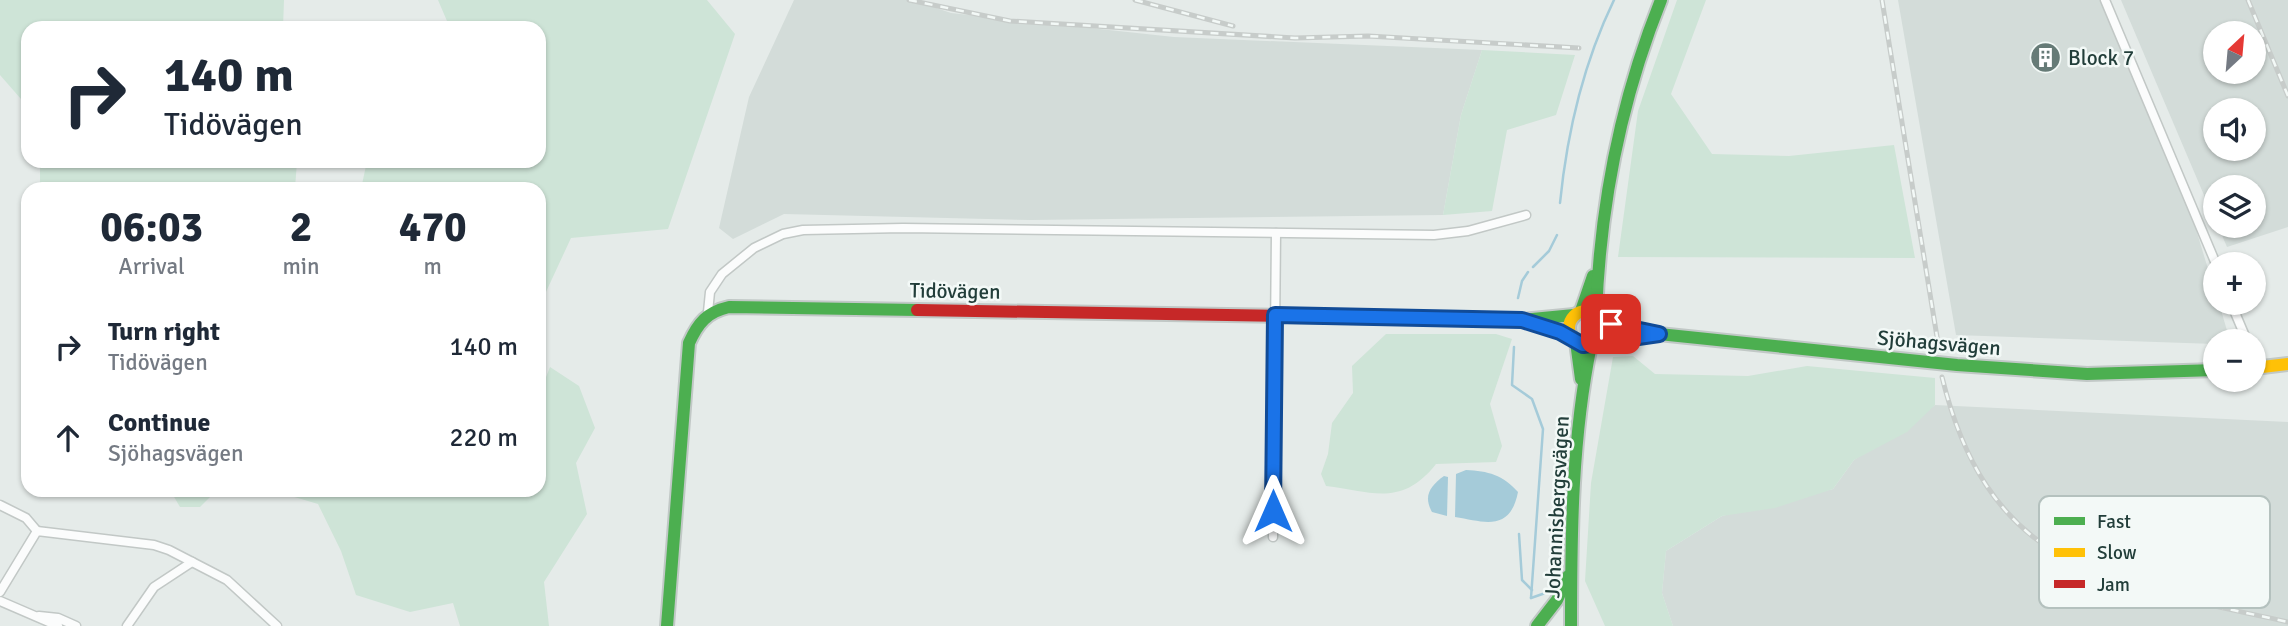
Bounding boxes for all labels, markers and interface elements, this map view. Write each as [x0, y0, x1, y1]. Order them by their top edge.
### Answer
north arrow [2203, 21, 2266, 84]
map controls [2203, 21, 2266, 392]
building icon: Block 7 [2028, 41, 2062, 75]
text: 140 m [164, 45, 294, 105]
place label: Block 7 [2068, 45, 2134, 71]
icon: right [49, 49, 140, 140]
button: sound [2203, 98, 2266, 161]
text: Tidövägen [164, 105, 303, 144]
button: layers [2203, 175, 2266, 238]
text: 06:03 [100, 202, 203, 253]
text: 2 [290, 202, 312, 253]
text: 470 [399, 202, 467, 253]
text: Arrival [119, 252, 185, 281]
text: min [282, 252, 320, 281]
text: m [424, 252, 442, 281]
button: + [2203, 252, 2266, 315]
street label: Tidövägen [909, 277, 1001, 305]
pin [1581, 294, 1641, 354]
icon: arrive [1592, 305, 1630, 343]
text: Turn right [108, 316, 220, 348]
street label: Sjöhagsvägen [1876, 325, 2002, 361]
icon: right [49, 328, 87, 366]
button: − [2203, 329, 2266, 392]
text: 140 m [449, 331, 518, 363]
text: Tidövägen [108, 348, 208, 377]
text: Continue [108, 407, 210, 439]
street label: Johannisbergsvägen [1539, 415, 1575, 599]
icon: ahead [49, 419, 87, 457]
text: 220 m [449, 422, 518, 454]
text: Sjöhagsvägen [108, 439, 244, 468]
position arrow [1236, 474, 1310, 548]
legend [2039, 496, 2270, 608]
text: Fast [2097, 510, 2131, 534]
text: Slow [2097, 541, 2137, 565]
text: Jam [2097, 573, 2130, 597]

